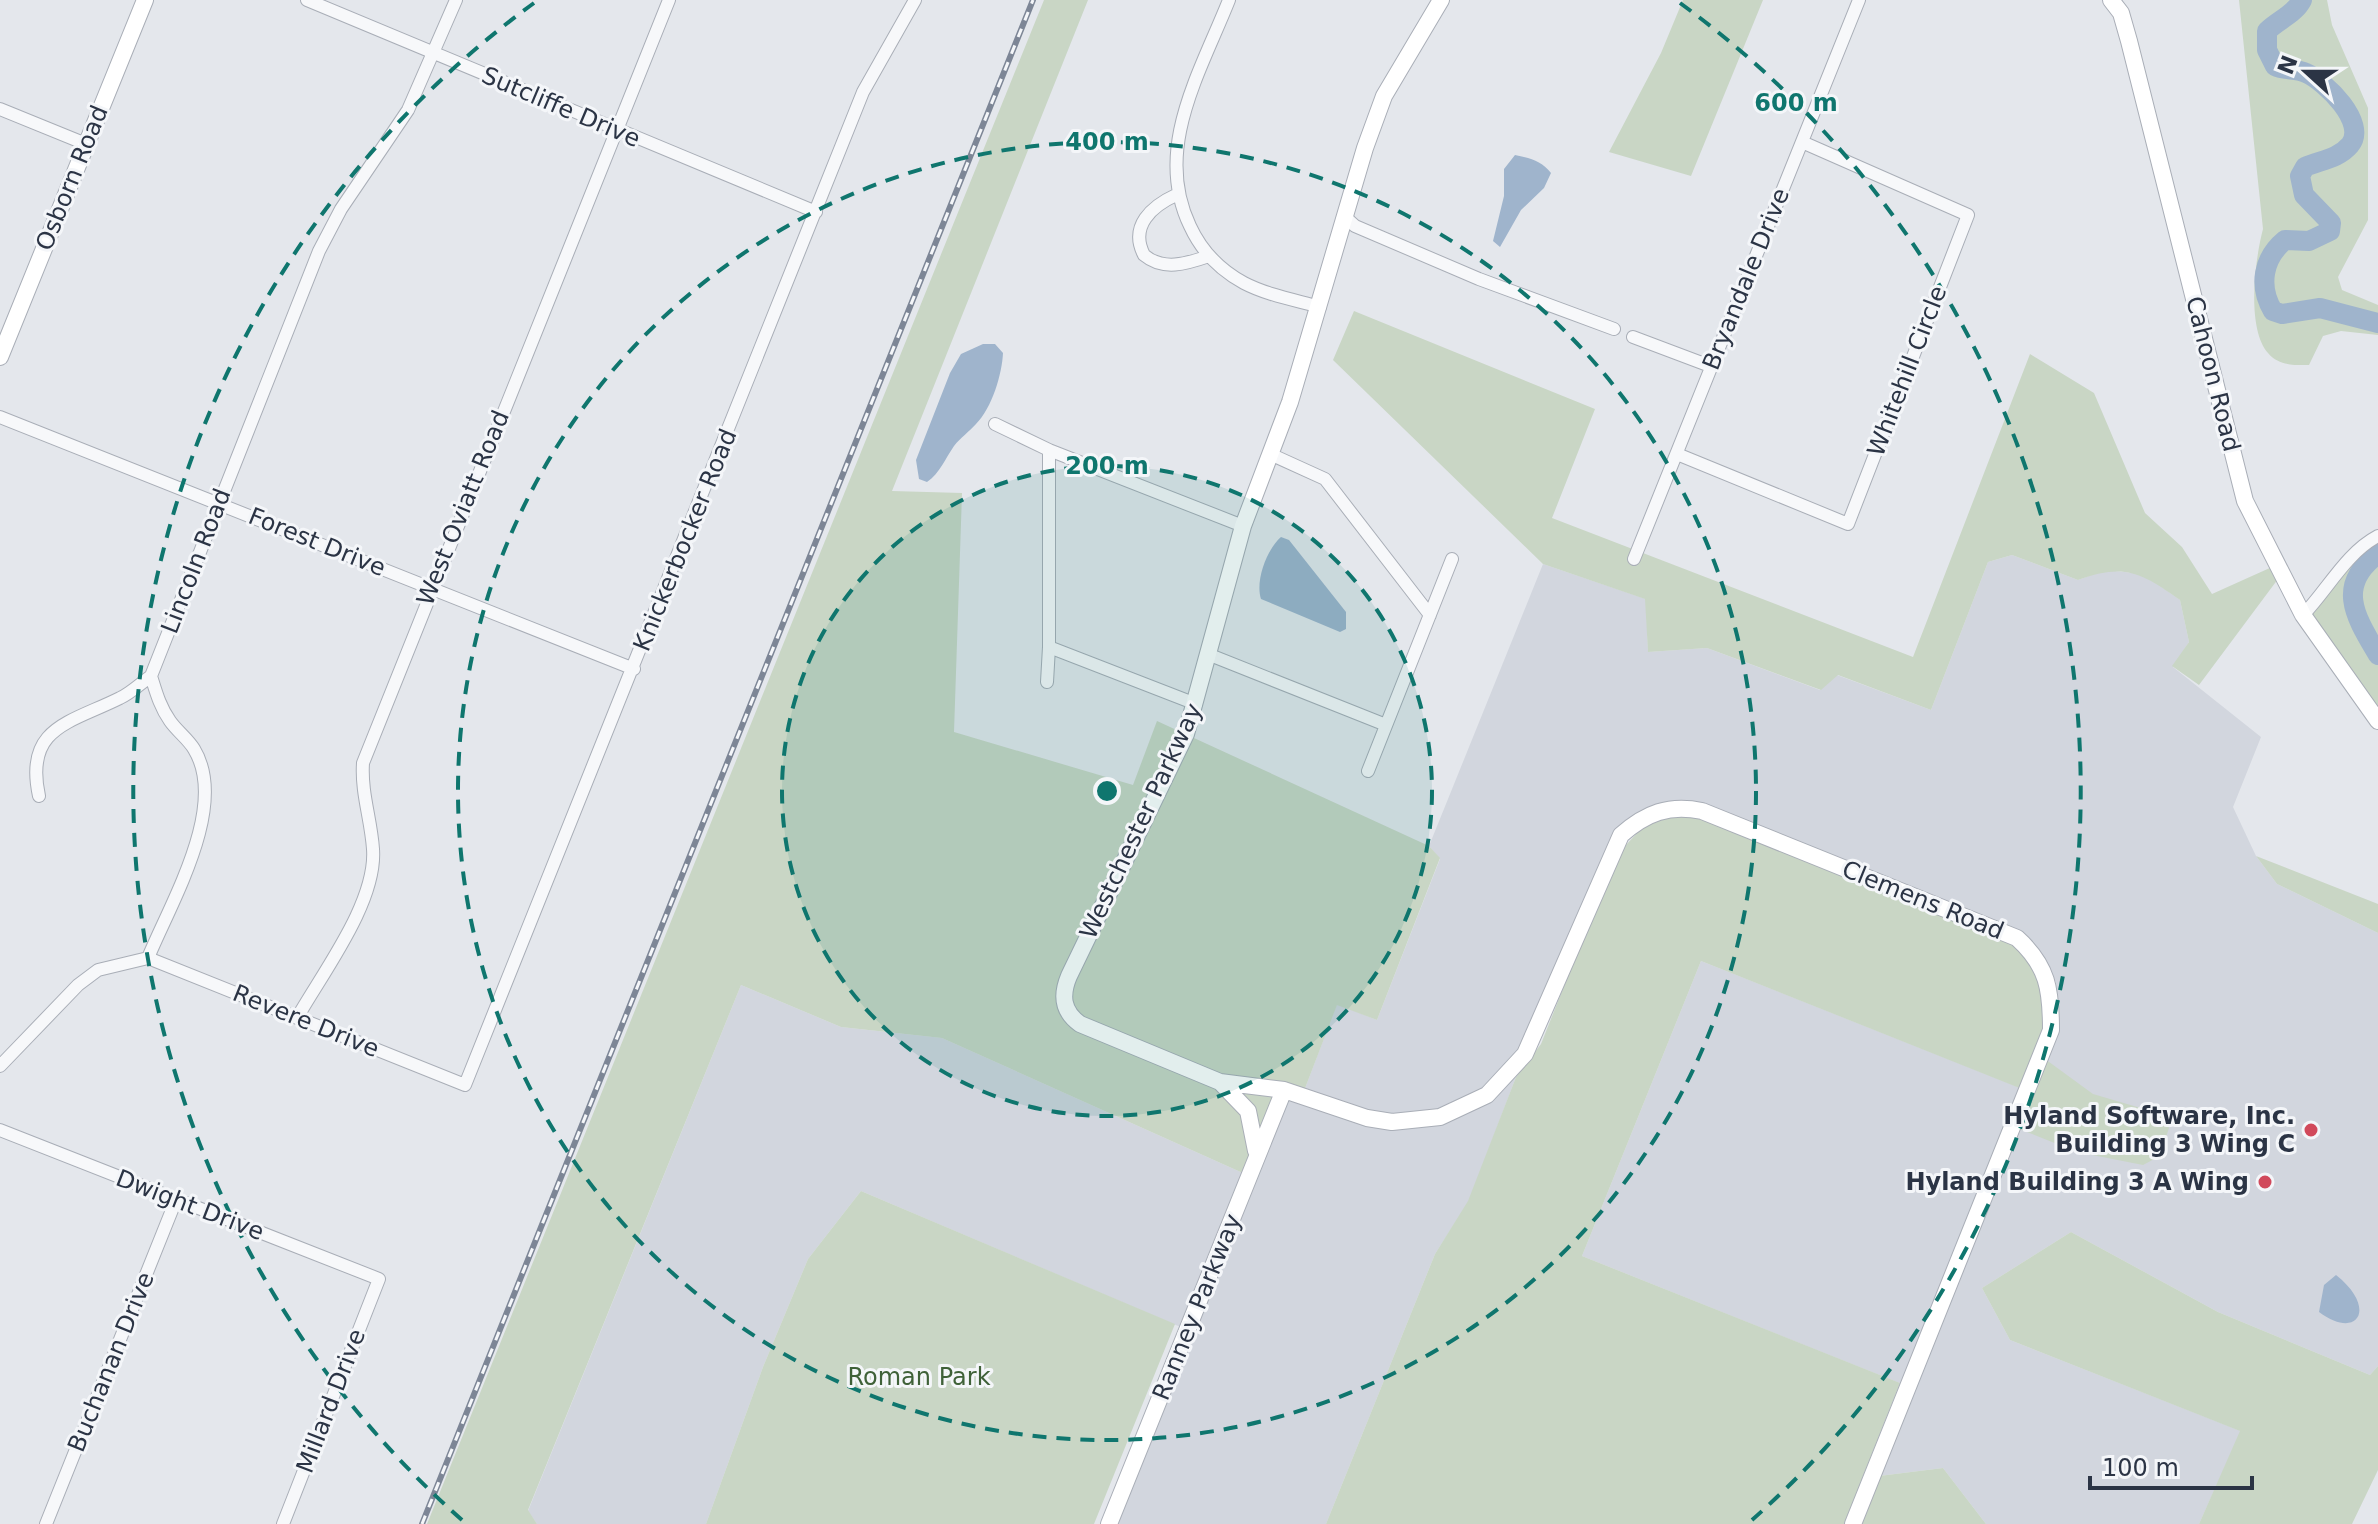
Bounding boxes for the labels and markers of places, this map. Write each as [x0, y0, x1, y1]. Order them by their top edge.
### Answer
centre of rings [1093, 777, 1121, 805]
place label: Hyland Software, Inc. Building 3 Wing C [2003, 1102, 2295, 1158]
marker: Hyland Software, Inc. Building 3 Wing C [2302, 1121, 2320, 1139]
place label: Hyland Building 3 A Wing [1905, 1168, 2249, 1196]
marker: Hyland Building 3 A Wing [2256, 1173, 2274, 1191]

